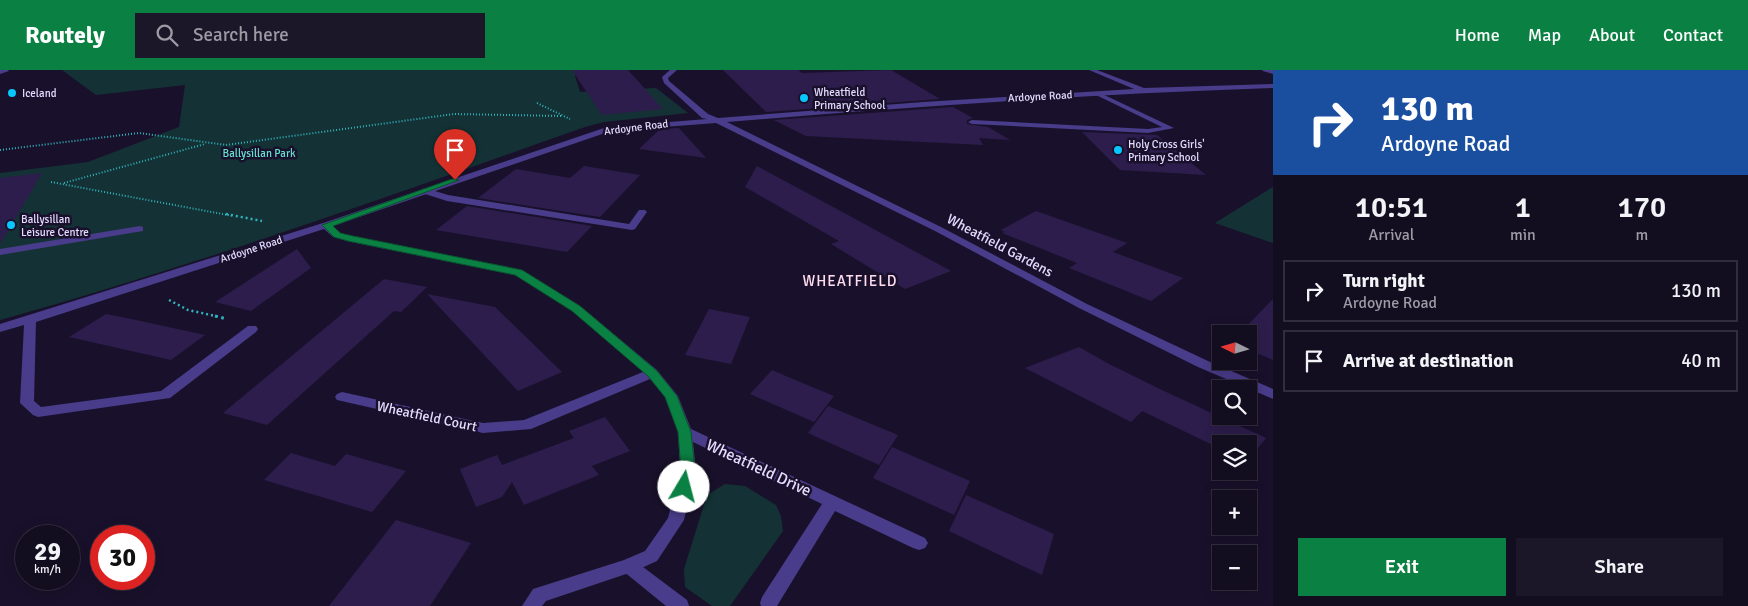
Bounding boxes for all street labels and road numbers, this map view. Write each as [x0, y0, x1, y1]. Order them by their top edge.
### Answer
street label: Ardoyne Road [1007, 88, 1073, 105]
street label: Ardoyne Road [603, 117, 669, 138]
street label: Wheatfield Gardens [944, 210, 1056, 281]
street label: Ardoyne Road [218, 233, 284, 266]
street label: Wheatfield Court [375, 398, 479, 435]
street label: Wheatfield Drive [703, 435, 814, 501]

